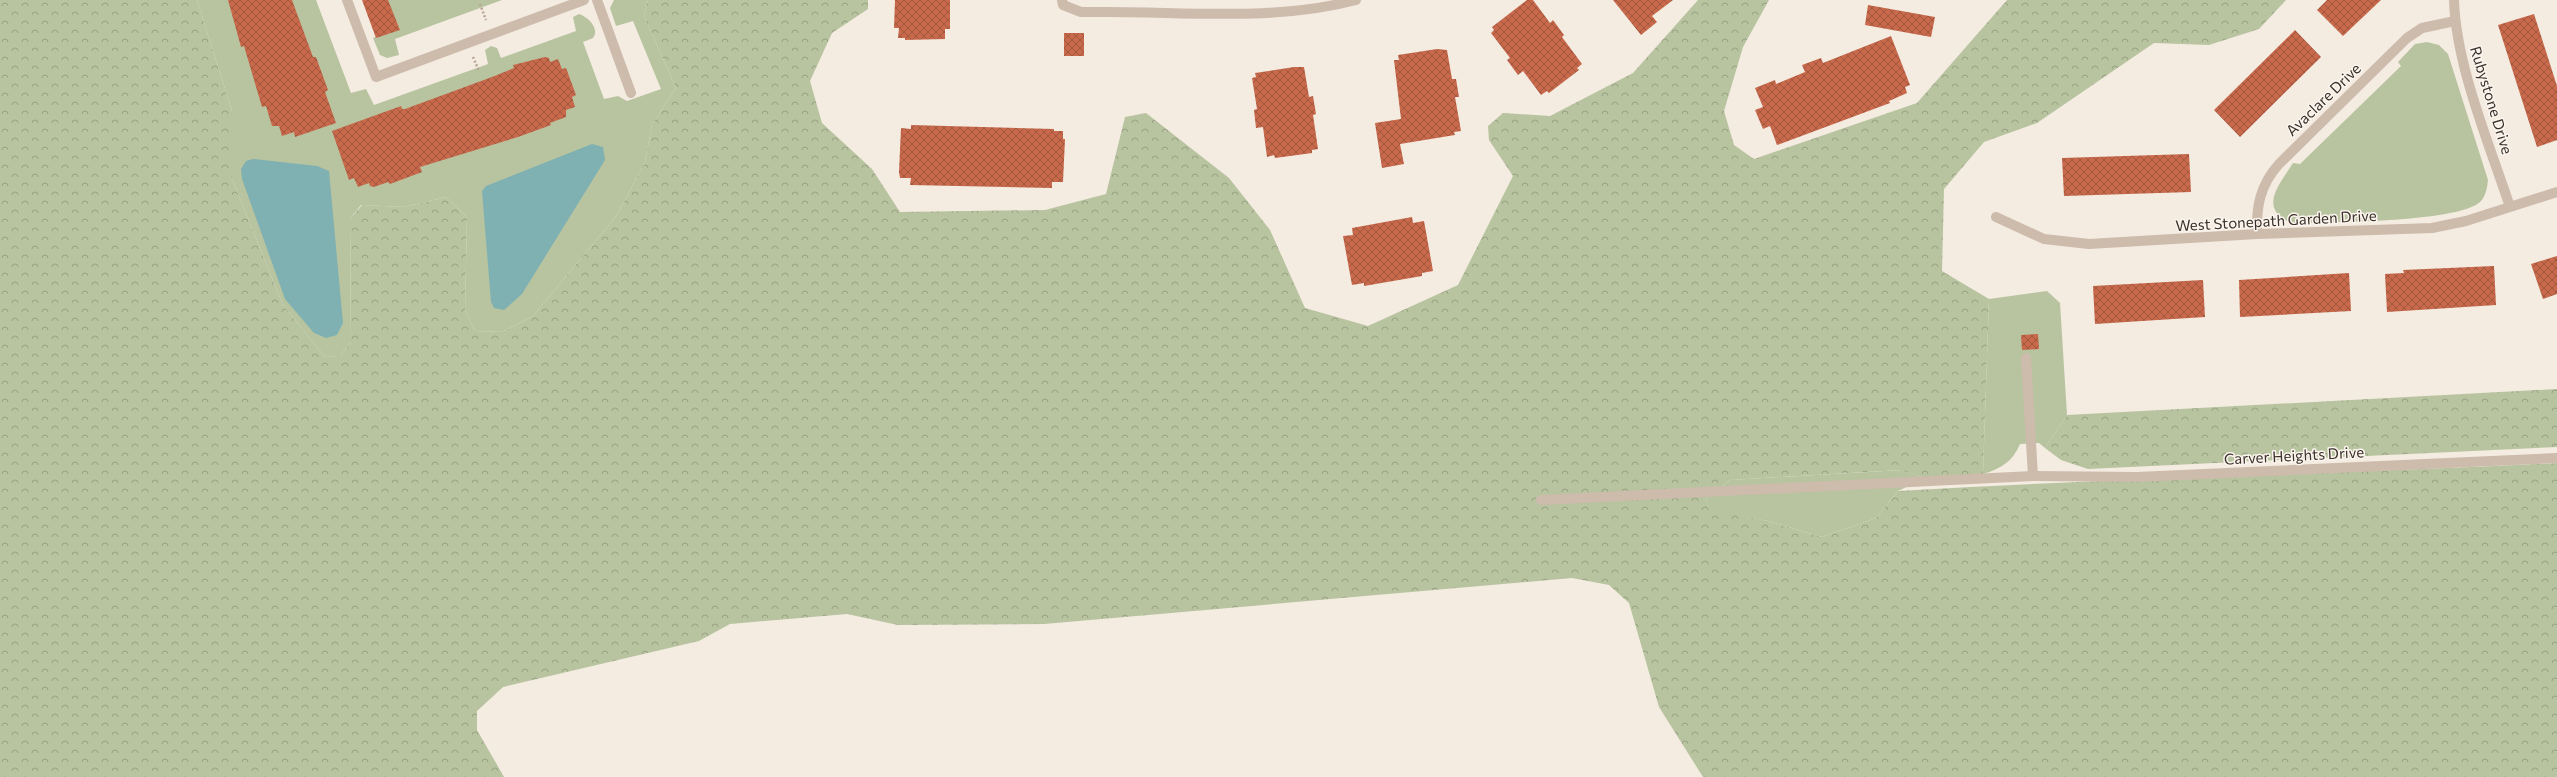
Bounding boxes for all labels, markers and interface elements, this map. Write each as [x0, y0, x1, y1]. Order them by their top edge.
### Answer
street label: Rubystone Drive [2467, 44, 2517, 156]
street label: Avaclare Drive [2282, 59, 2364, 139]
street label: West Stonepath Garden Drive [2175, 206, 2377, 234]
street label: Carver Heights Drive [2224, 442, 2365, 468]

